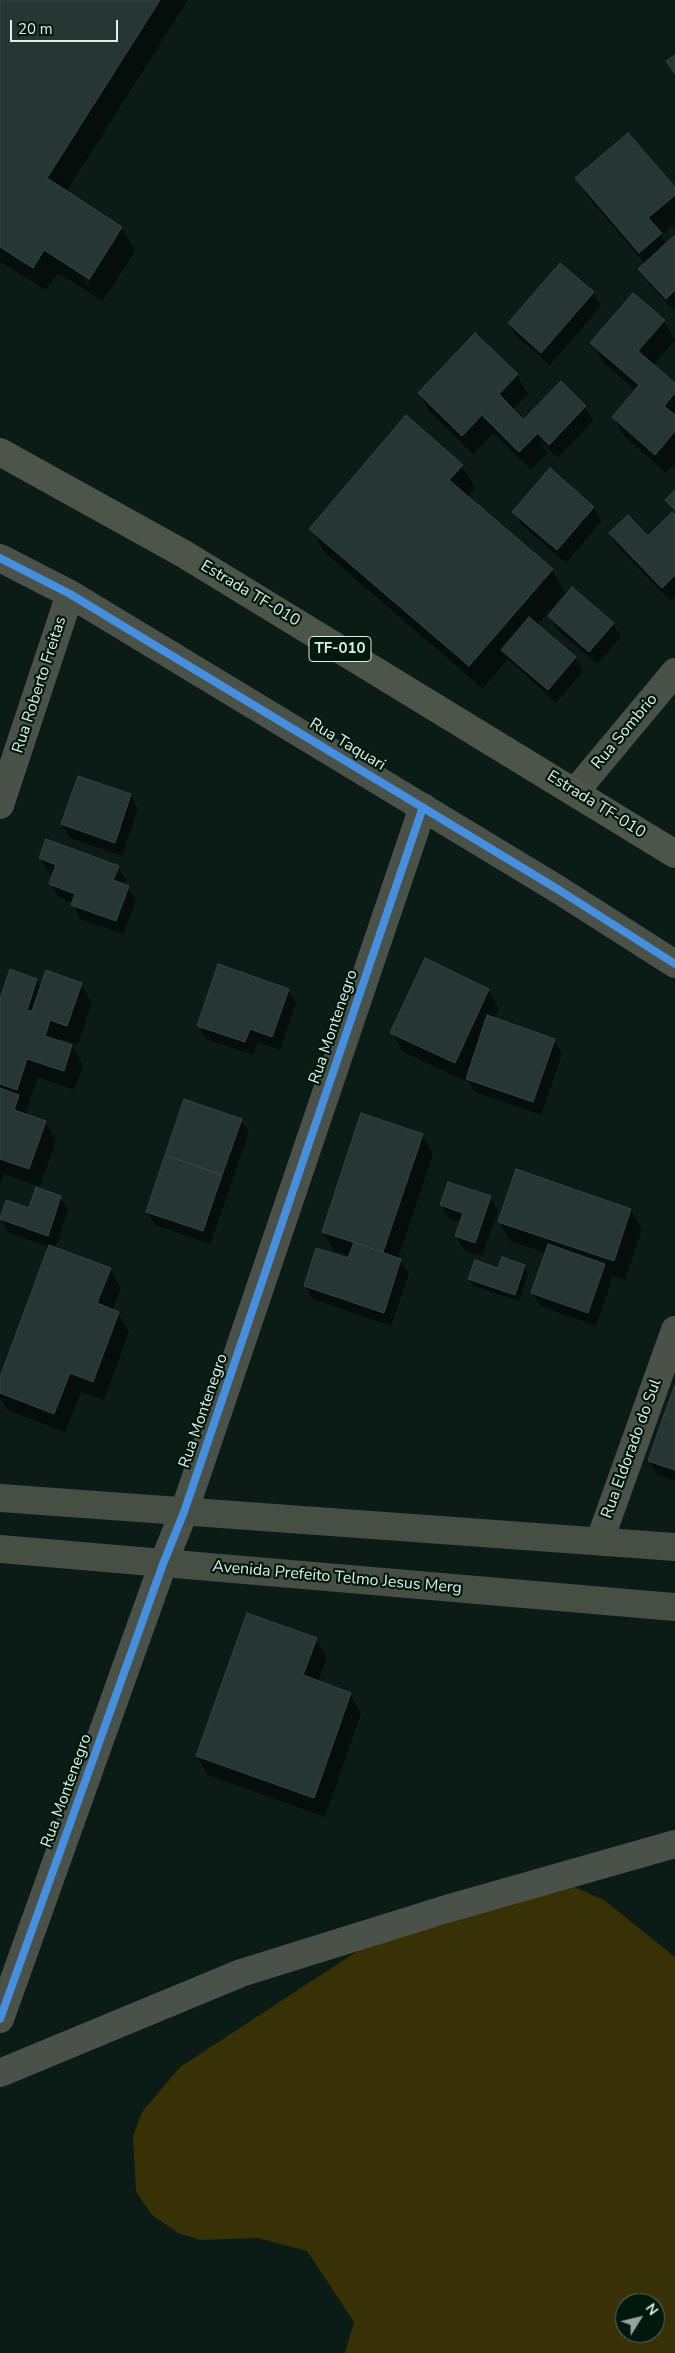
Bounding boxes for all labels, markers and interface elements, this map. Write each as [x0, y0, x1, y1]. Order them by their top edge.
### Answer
scale bar [12, 10, 120, 42]
text: 20 m [18, 19, 53, 39]
street label: Estrada TF-010 [197, 557, 303, 631]
street label: Rua Roberto Freitas [9, 614, 71, 756]
road number: TF-010 [309, 636, 371, 662]
street label: Rua Sombrio [588, 690, 662, 774]
street label: Rua Taquari [305, 715, 389, 775]
street label: Estrada TF-010 [543, 767, 649, 843]
street label: Rua Montenegro [305, 967, 363, 1087]
street label: Rua Montenegro [175, 1351, 233, 1471]
street label: Rua Eldorado do Sul [598, 1377, 666, 1521]
street label: Avenida Prefeito Telmo Jesus Merg [211, 1558, 463, 1598]
street label: Rua Montenegro [38, 1732, 96, 1850]
north arrow [615, 2293, 665, 2343]
text: N [641, 2300, 662, 2319]

